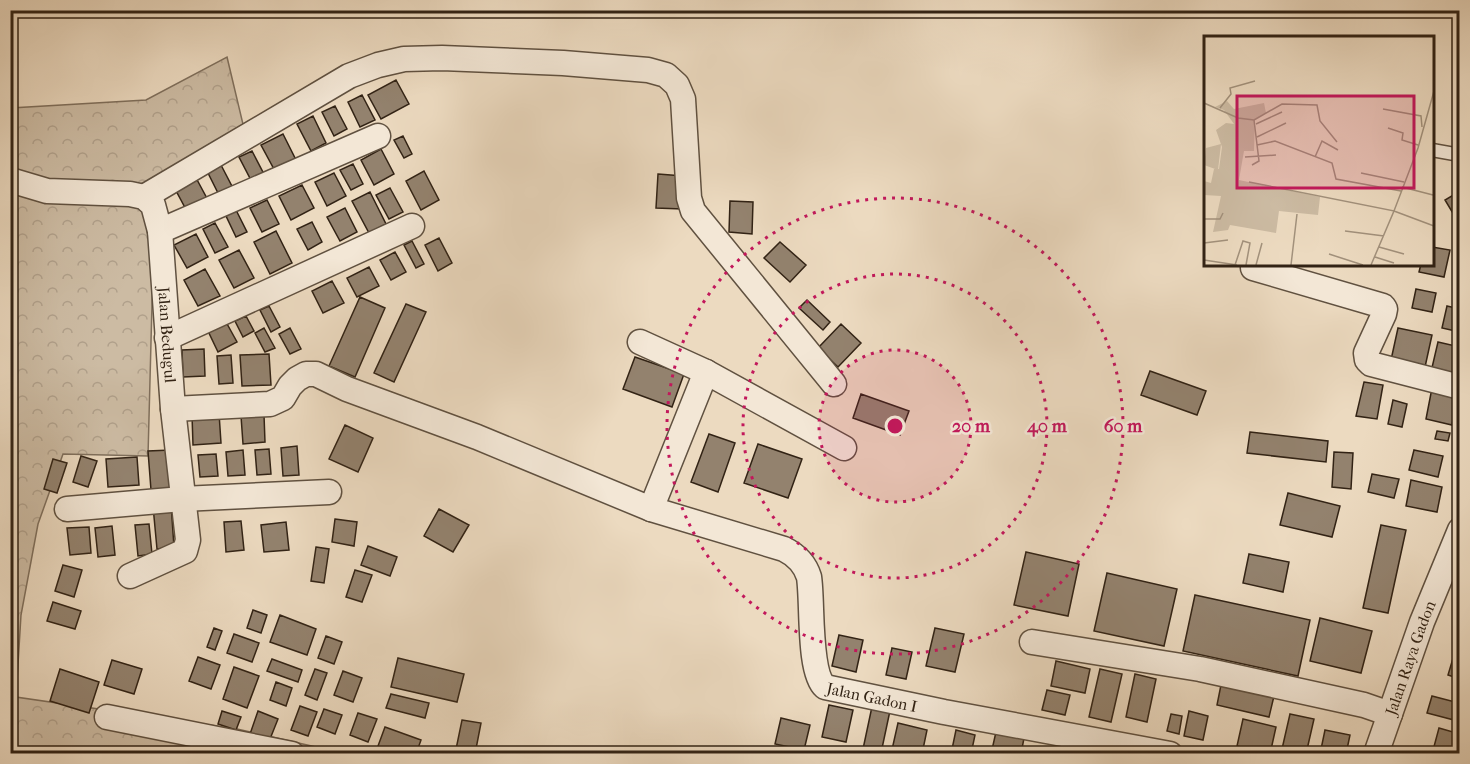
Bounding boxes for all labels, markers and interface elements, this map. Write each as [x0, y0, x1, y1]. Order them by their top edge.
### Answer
inset map [1204, 36, 1434, 266]
street label: Jalan Bedugul [154, 284, 181, 384]
centre of rings [885, 416, 905, 436]
text: 20 m [952, 416, 991, 437]
text: 40 m [1026, 416, 1068, 437]
text: 60 m [1104, 416, 1143, 437]
street label: Jalan Raya Gadon [1380, 597, 1440, 720]
street label: Jalan Gadon I [823, 678, 919, 716]

